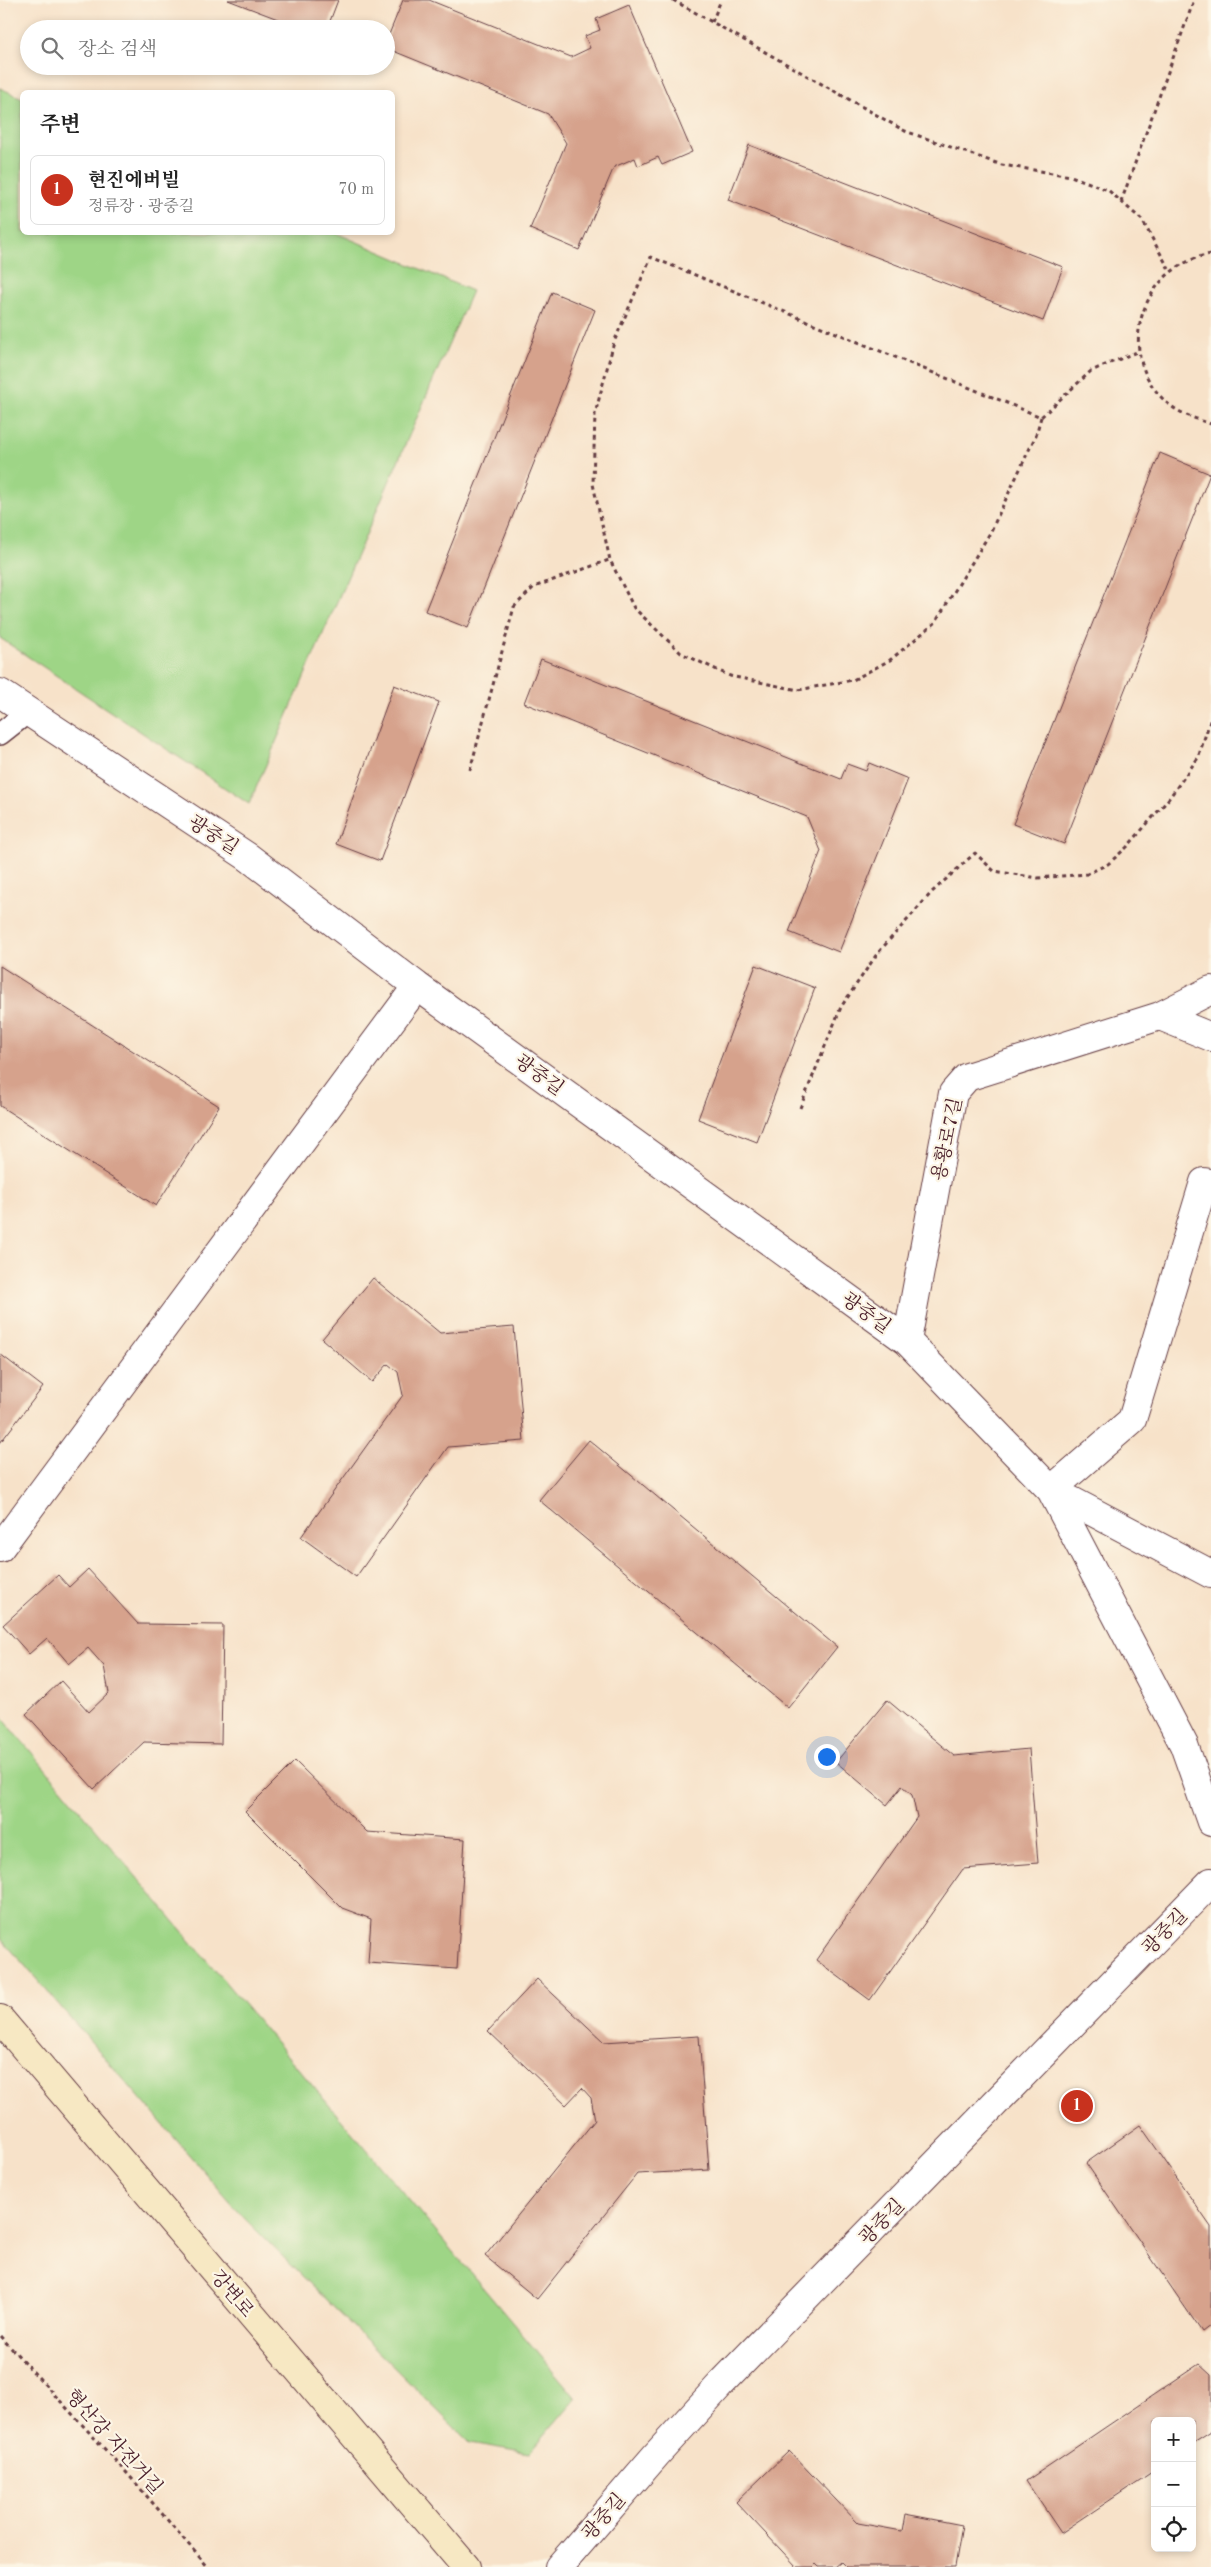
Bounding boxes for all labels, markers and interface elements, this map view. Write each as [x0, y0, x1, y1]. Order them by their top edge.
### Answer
search box [20, 20, 395, 75]
icon: search [38, 34, 66, 62]
text: 장소 검색 [78, 41, 157, 60]
text: 주변 [40, 115, 81, 136]
text: 현진에버빌 [88, 172, 180, 191]
text: 1 [52, 182, 62, 198]
text: 70 m [338, 182, 374, 198]
text: 정류장 · 광중길 [88, 199, 194, 215]
street label: 광중길 [184, 811, 242, 859]
street label: 광중길 [511, 1051, 568, 1100]
street label: 용황로7길 [927, 1096, 967, 1183]
street label: 광중길 [838, 1289, 895, 1338]
your location [814, 1744, 840, 1770]
street label: 광중길 [1138, 1905, 1192, 1959]
pin: 1 [1061, 2087, 1093, 2125]
street label: 광중길 [855, 2195, 909, 2249]
street label: 강변로 [206, 2266, 258, 2322]
street label: 형산강 자전거길 [61, 2385, 166, 2499]
map controls [1151, 2417, 1196, 2552]
button: + [1151, 2417, 1196, 2462]
button: − [1151, 2462, 1196, 2507]
street label: 광중길 [578, 2489, 630, 2545]
button: locate [1151, 2507, 1196, 2552]

